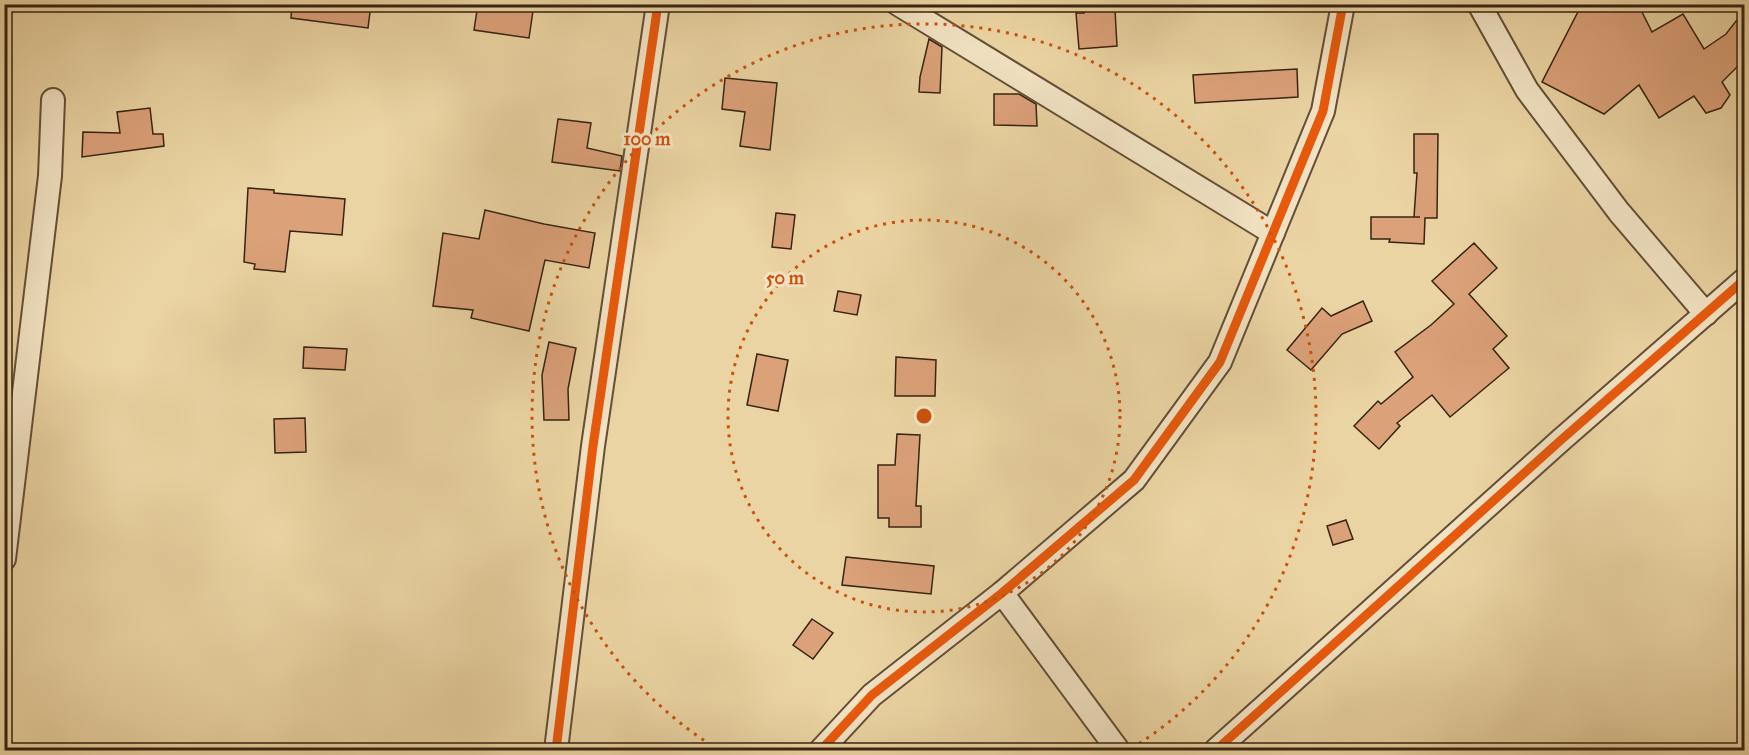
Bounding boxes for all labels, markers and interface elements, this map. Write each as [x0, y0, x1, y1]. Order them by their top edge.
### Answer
text: 100 m [624, 128, 671, 150]
text: 50 m [766, 267, 805, 289]
centre of rings [914, 406, 934, 426]

